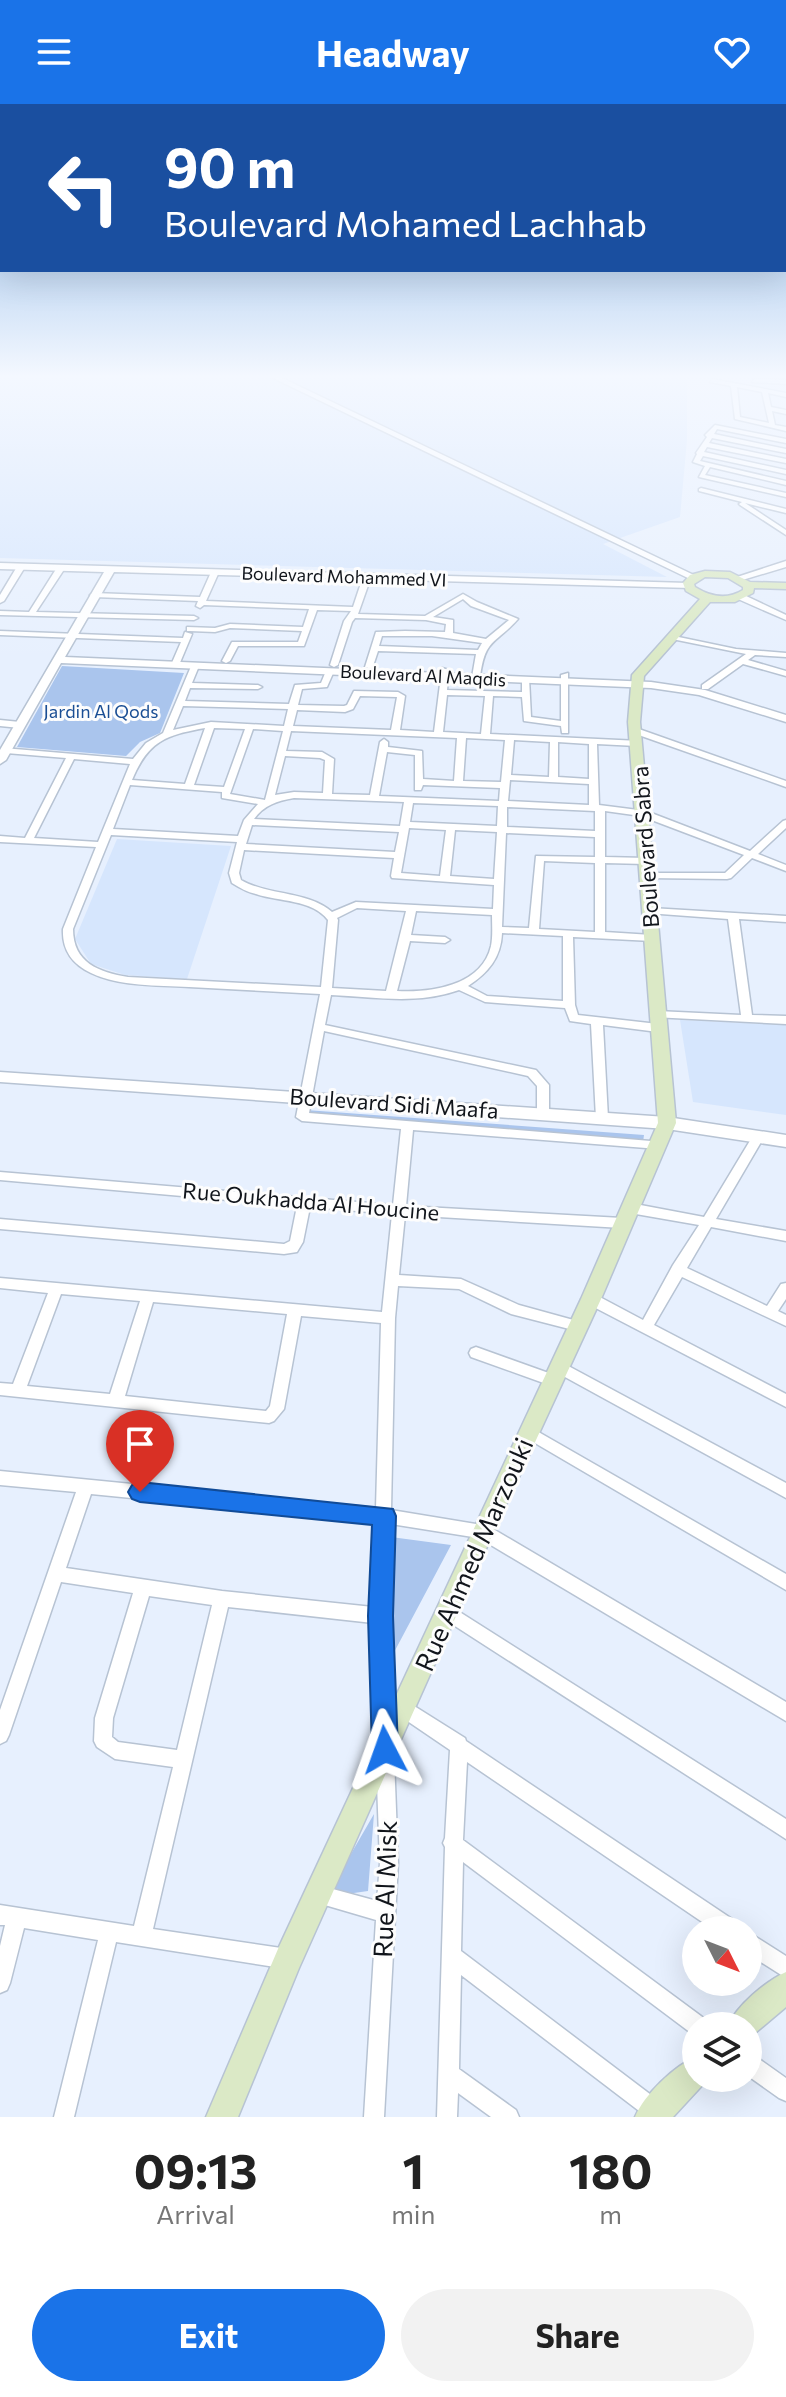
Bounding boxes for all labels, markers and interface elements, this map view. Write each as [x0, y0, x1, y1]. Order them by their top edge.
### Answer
icon: menu [32, 30, 76, 74]
text: Headway [316, 30, 470, 74]
icon: heart [710, 30, 754, 74]
text: 90 m [164, 131, 295, 200]
icon: left [32, 136, 136, 240]
text: Boulevard Mohamed Lachhab [164, 200, 647, 244]
street label: Boulevard Mohammed VI [241, 561, 447, 591]
street label: Boulevard Al Maqdis [339, 660, 507, 690]
park label: Jardin Al Qods [44, 700, 158, 722]
street label: Boulevard Sabra [626, 765, 664, 929]
street label: Boulevard Sidi Maafa [289, 1082, 499, 1124]
street label: Rue Oukhadda Al Houcine [181, 1176, 441, 1226]
pin [106, 1410, 174, 1492]
icon: arrive [118, 1422, 162, 1466]
street label: Rue Ahmed Marzouki [408, 1433, 538, 1675]
position arrow [343, 1708, 427, 1792]
street label: Rue Al Misk [366, 1820, 402, 1958]
north arrow [682, 1916, 762, 1996]
map controls [682, 1916, 762, 2092]
button: layers [682, 2012, 762, 2092]
text: 09:13 [134, 2140, 258, 2199]
text: 1 [402, 2140, 424, 2199]
text: 180 [569, 2140, 652, 2199]
text: Arrival [156, 2198, 235, 2229]
text: min [391, 2198, 435, 2229]
text: m [599, 2198, 622, 2229]
button: Exit [32, 2289, 385, 2381]
button: Share [401, 2289, 754, 2381]

